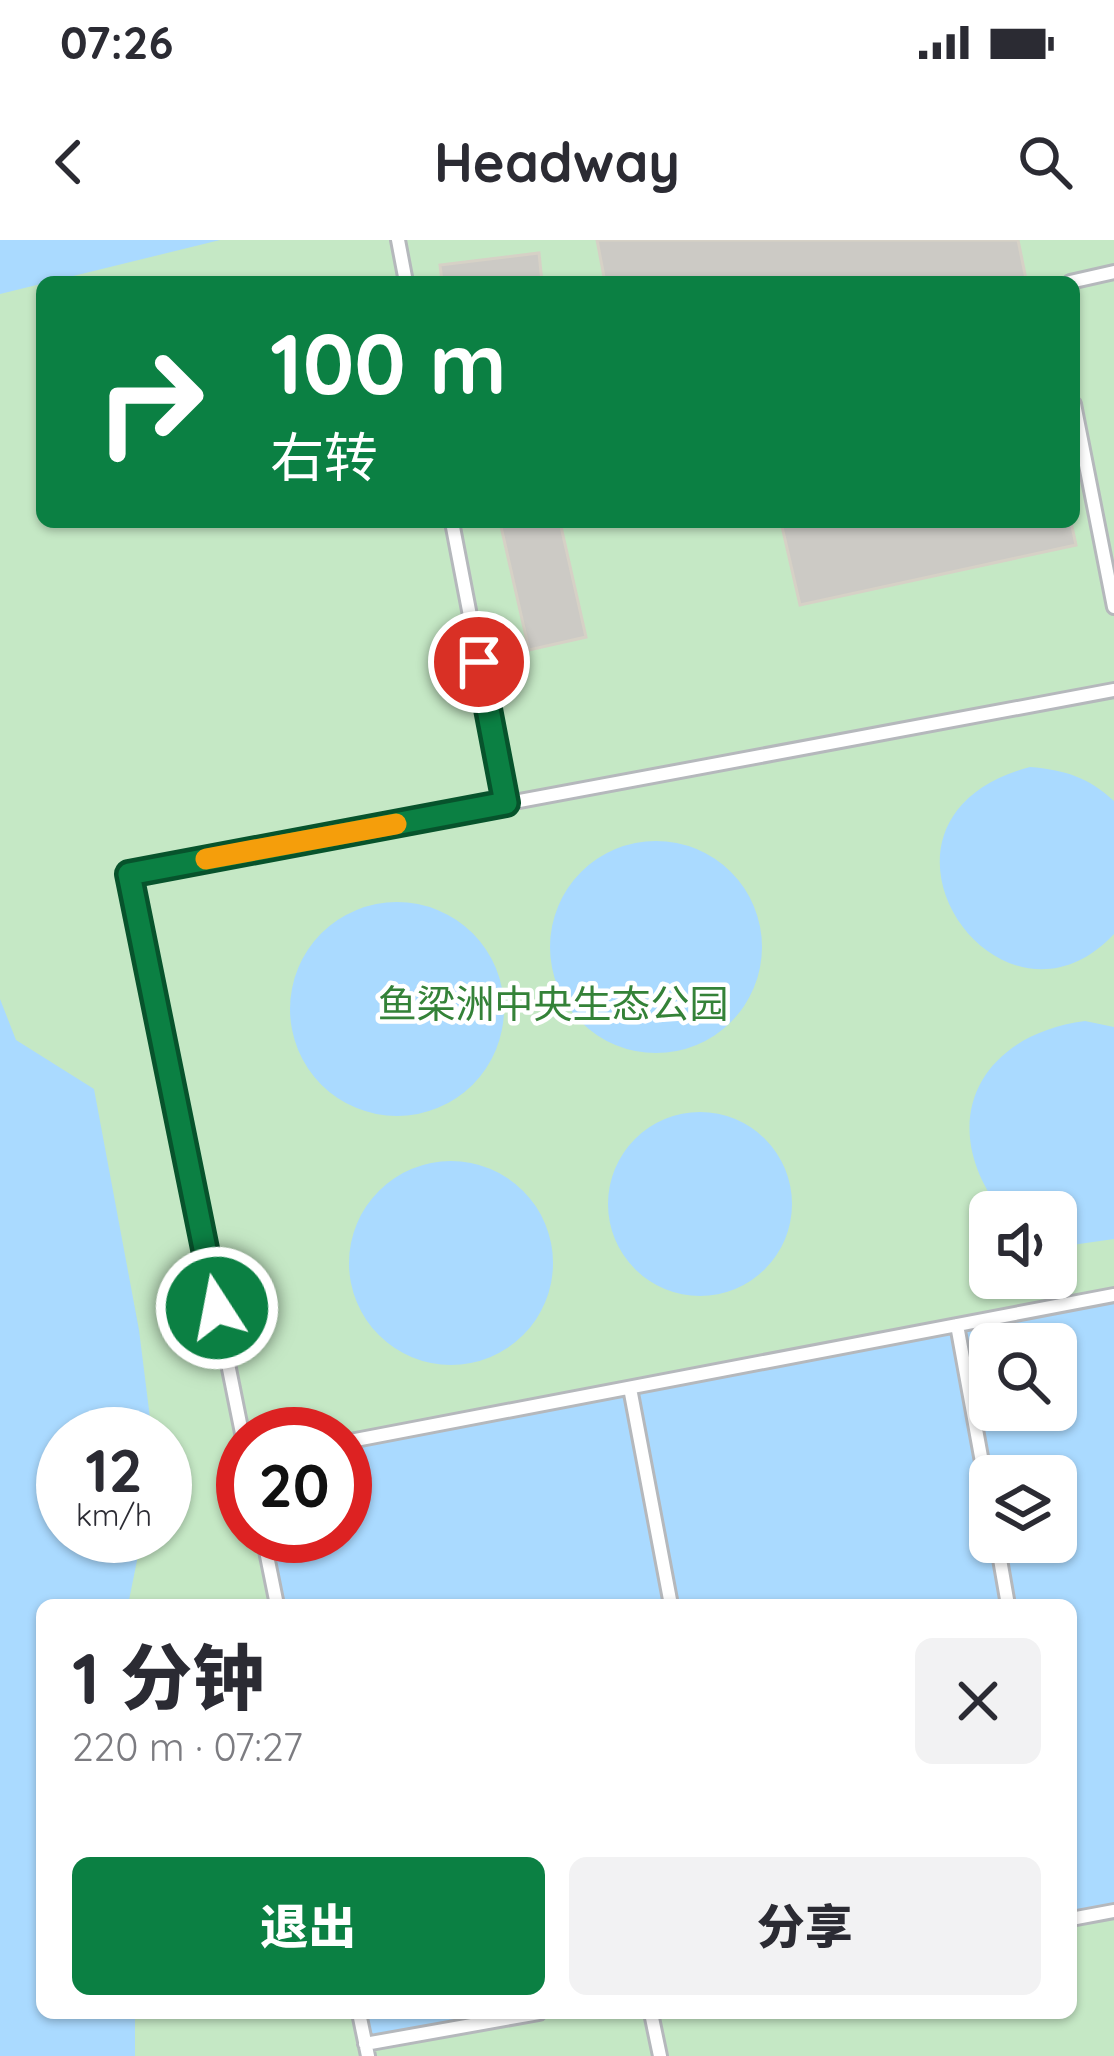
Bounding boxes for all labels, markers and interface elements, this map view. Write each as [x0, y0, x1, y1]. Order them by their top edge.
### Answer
text: 07:26 [60, 14, 173, 70]
text: Headway [434, 128, 680, 196]
icon: back [36, 129, 102, 195]
icon: search [1012, 129, 1078, 195]
text: 100 m [270, 310, 507, 415]
icon: right [72, 324, 228, 480]
text: 右转 [270, 423, 378, 491]
pin [428, 611, 530, 713]
icon: arrive [446, 629, 512, 695]
park label: 鱼梁洲中央生态公园 [377, 979, 729, 1028]
map controls [969, 1191, 1077, 1563]
button: sound [969, 1191, 1077, 1299]
position arrow [154, 1245, 280, 1371]
button: search [969, 1323, 1077, 1431]
speed limit sign: 20 [216, 1407, 372, 1563]
text: 12 [85, 1432, 143, 1507]
button: layers [969, 1455, 1077, 1563]
text: km/h [76, 1496, 152, 1534]
text: 1 分钟 [72, 1632, 264, 1722]
button: close [915, 1638, 1041, 1764]
text: 220 m · 07:27 [72, 1722, 303, 1771]
button: 退出 [72, 1857, 545, 1995]
button: 分享 [569, 1857, 1041, 1995]

